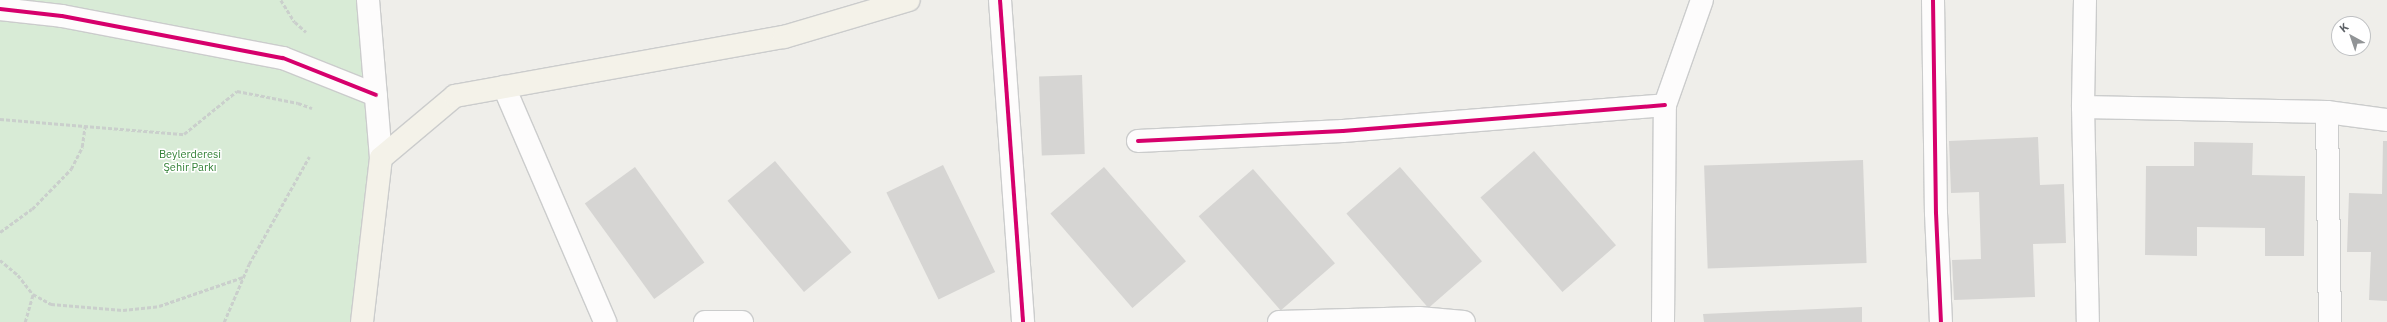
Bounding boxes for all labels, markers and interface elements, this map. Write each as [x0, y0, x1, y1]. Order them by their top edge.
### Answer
north arrow [2331, 16, 2371, 56]
text: K [2336, 20, 2351, 35]
park label: Beylerderesi Şehir Parkı [159, 148, 221, 174]

